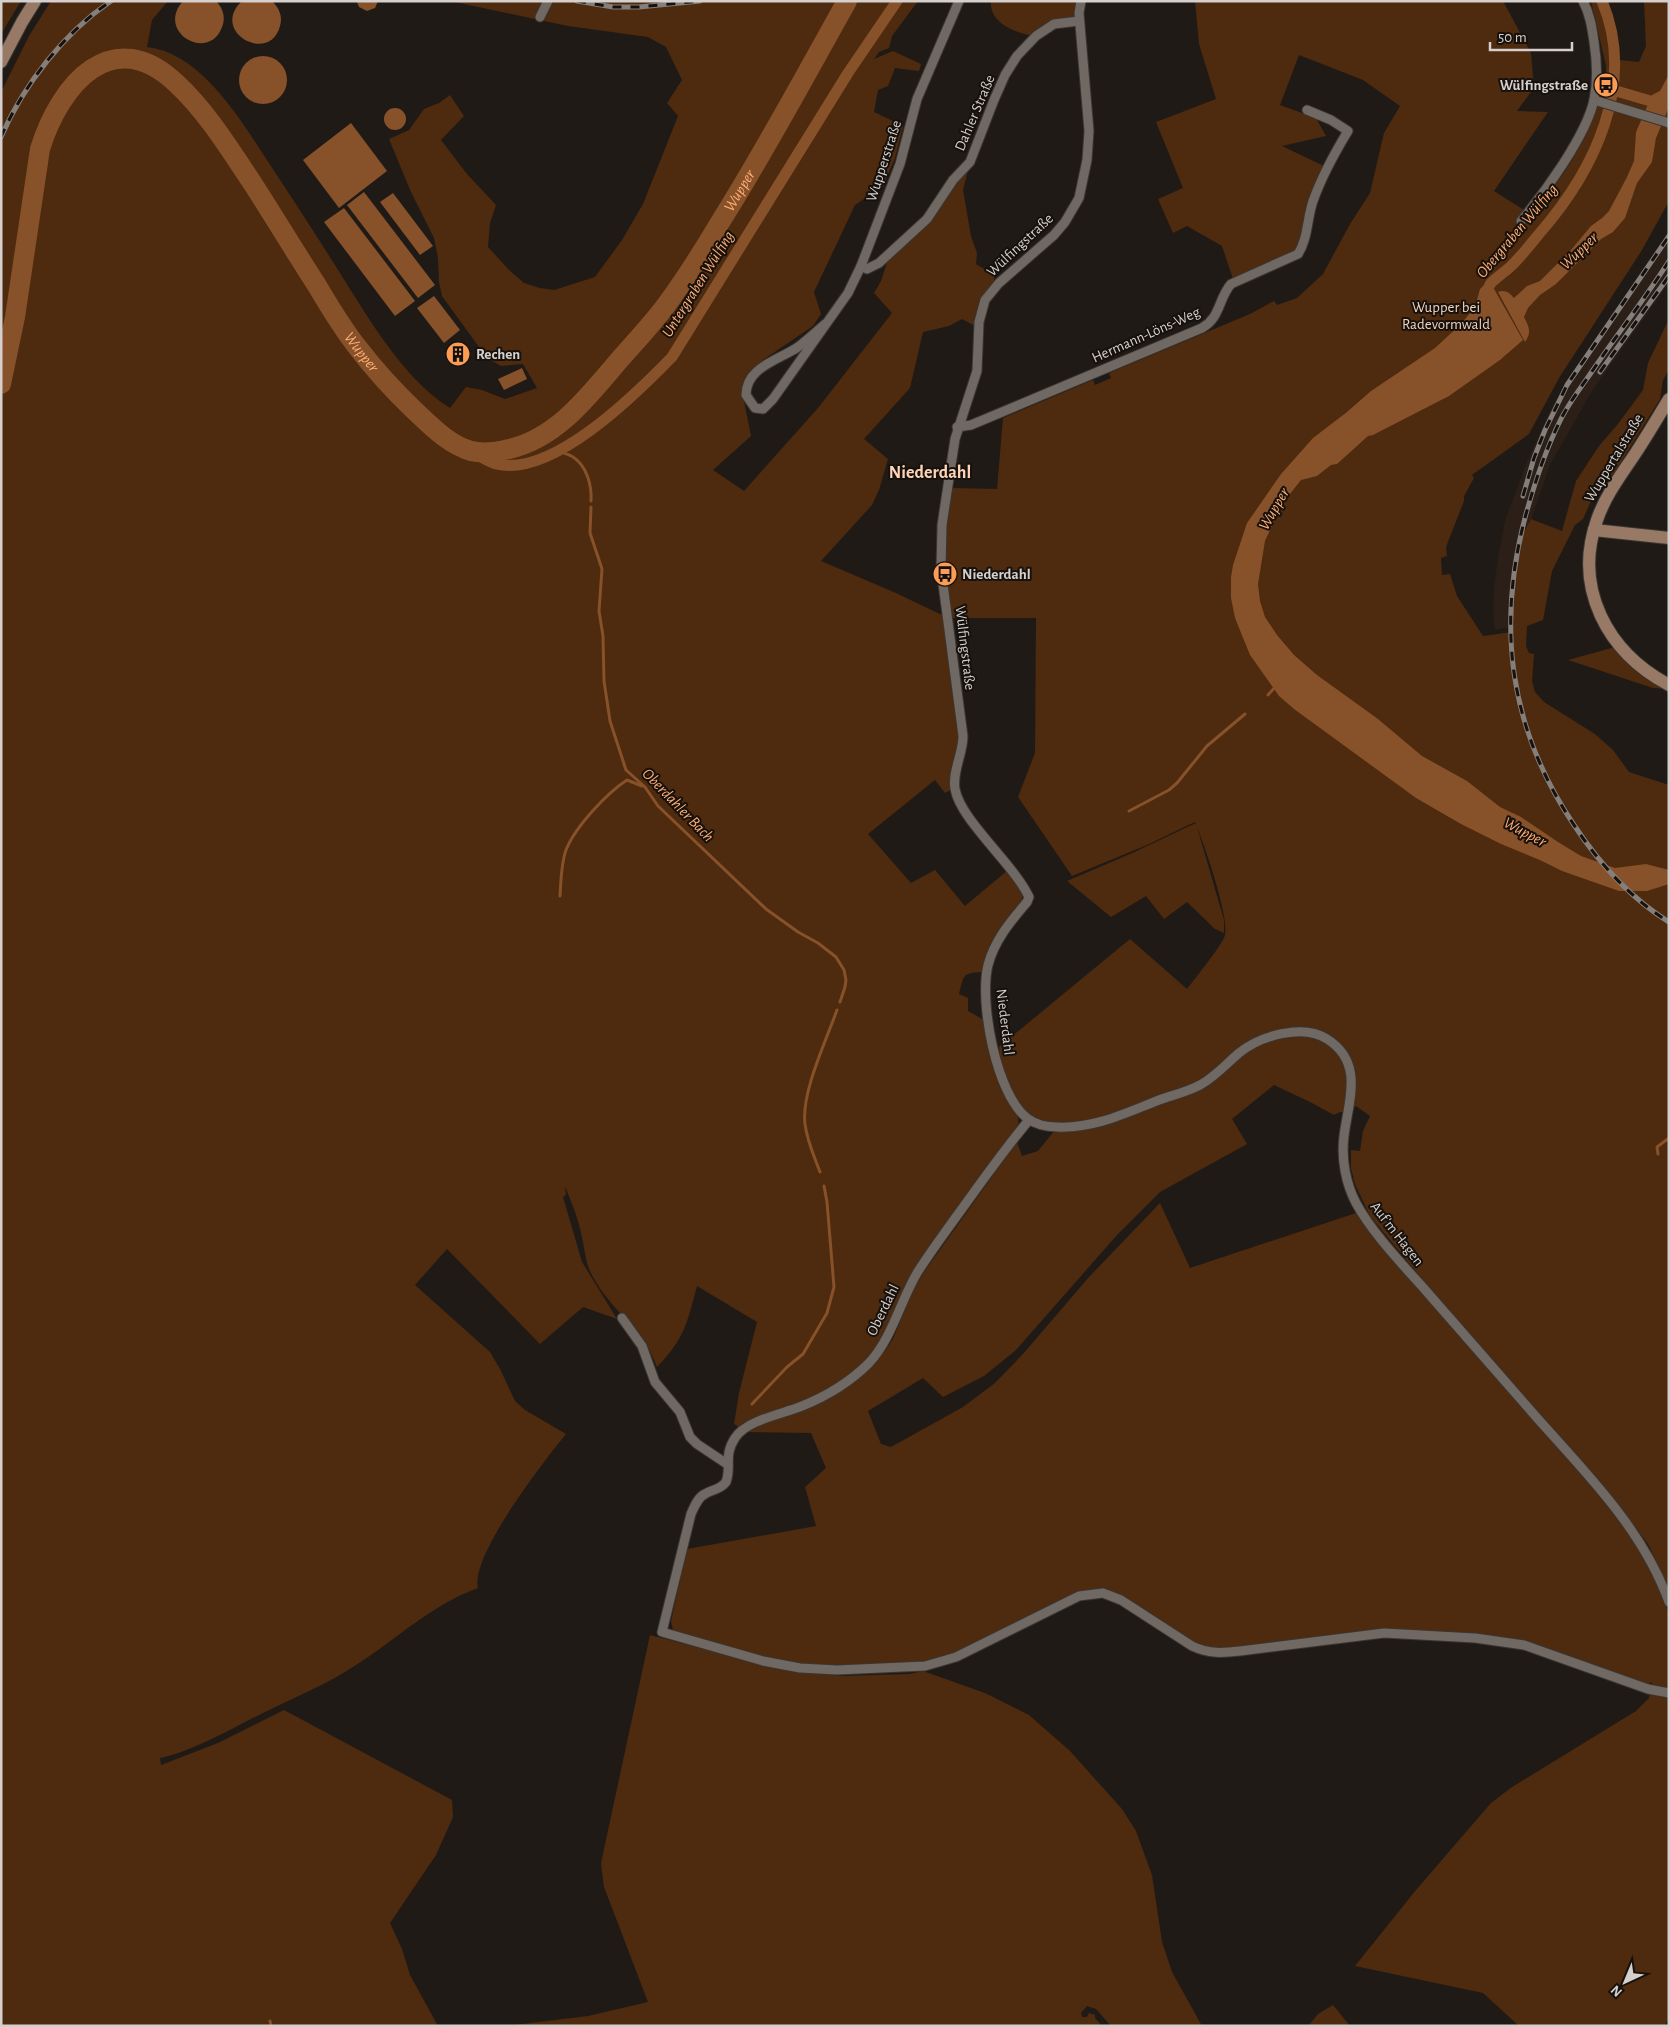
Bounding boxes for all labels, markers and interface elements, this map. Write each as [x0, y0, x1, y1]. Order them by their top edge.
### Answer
scale bar [1490, 20, 1572, 52]
text: 50 m [1498, 30, 1527, 45]
bus stop icon: Wülfingstraße [1593, 72, 1619, 98]
street label: Dahler Straße [952, 73, 998, 153]
place label: Wülfingstraße [1500, 78, 1588, 93]
street label: Wupperstraße [864, 118, 904, 204]
water label: Wupper [721, 166, 758, 214]
water label: Obergraben Wülfing [1473, 181, 1561, 281]
street label: Wülfingstraße [984, 211, 1056, 279]
water label: Untergraben Wülfing [659, 228, 737, 340]
water label: Wupper [1557, 229, 1602, 273]
park label: Wupper bei Radevormwald [1402, 300, 1490, 332]
street label: Hermann-Löns-Weg [1090, 304, 1203, 366]
water label: Wupper [341, 329, 382, 376]
building icon: Rechen [445, 341, 471, 367]
place label: Rechen [476, 347, 520, 362]
street label: Wuppertalstraße [1582, 411, 1646, 505]
district label: Niederdahl [889, 464, 971, 482]
water label: Wupper [1256, 485, 1294, 533]
bus stop icon: Niederdahl [932, 561, 958, 587]
place label: Niederdahl [962, 567, 1031, 582]
street label: Wülfingstraße [952, 605, 978, 691]
water label: Oberdahler Bach [639, 765, 717, 845]
water label: Wupper [1501, 814, 1550, 851]
street label: Niederdahl [994, 988, 1016, 1056]
street label: Auf'm Hagen [1367, 1199, 1427, 1269]
street label: Oberdahl [864, 1282, 902, 1338]
north arrow [1600, 1957, 1650, 2007]
text: N [1608, 1982, 1625, 1999]

